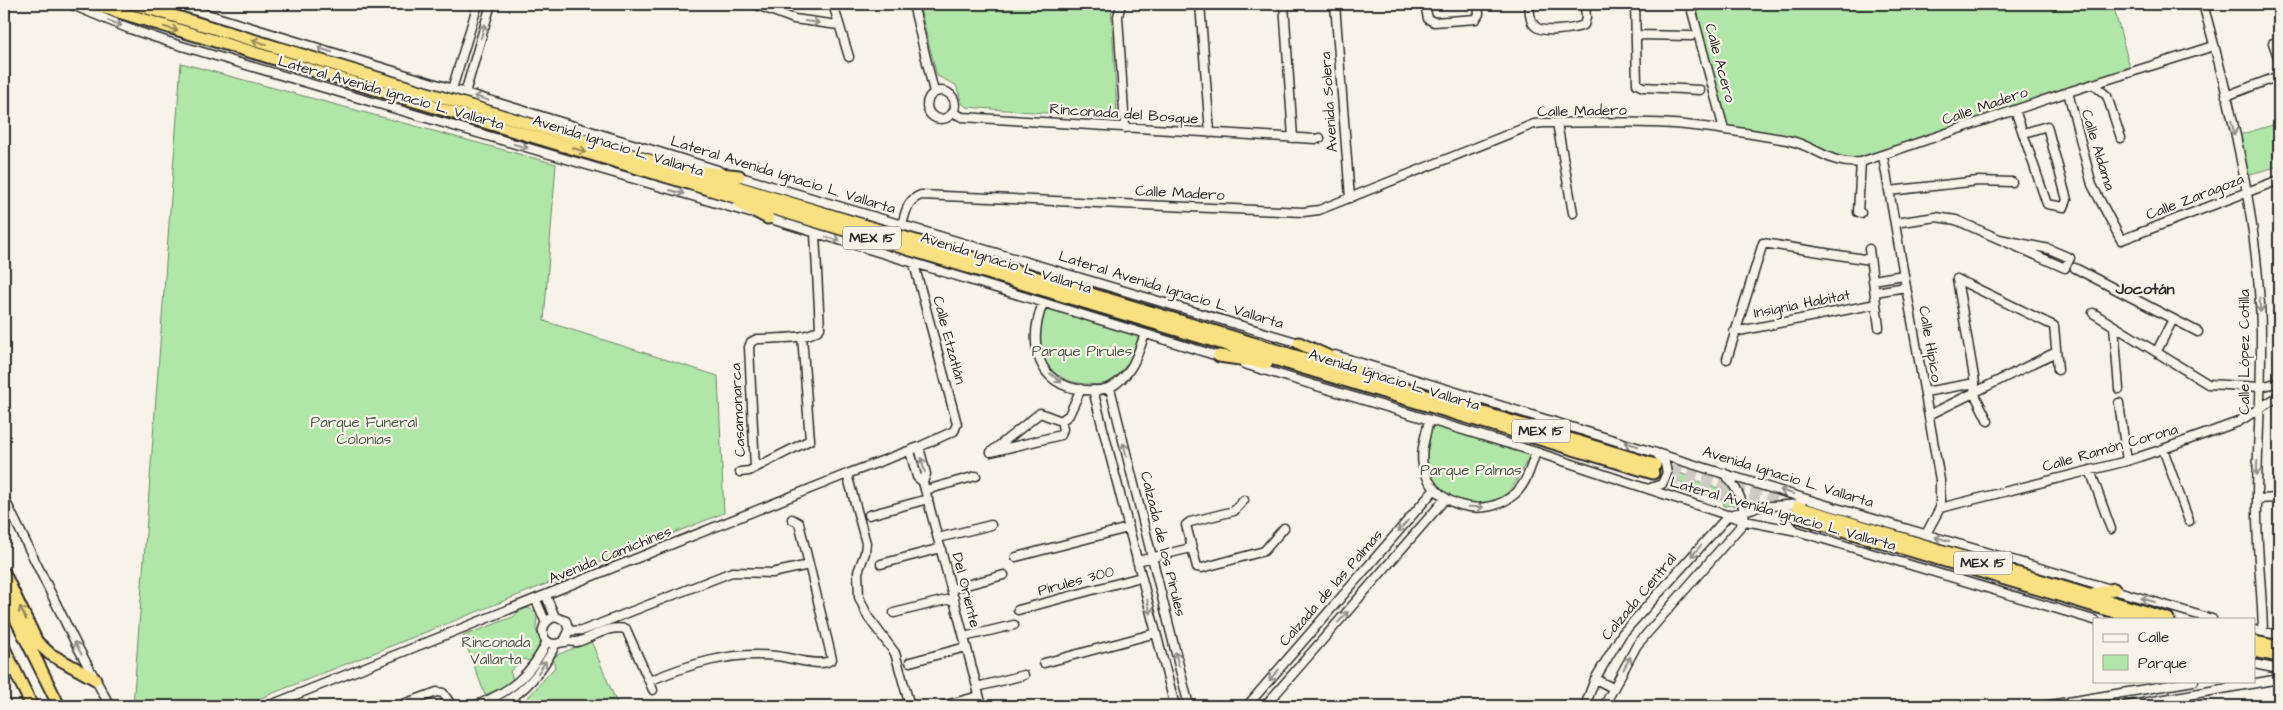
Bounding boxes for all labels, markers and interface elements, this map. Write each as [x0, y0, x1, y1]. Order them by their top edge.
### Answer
one-way arrow [804, 17, 820, 27]
one-way arrow [107, 19, 122, 28]
street label: Calle Acero [1699, 21, 1741, 105]
one-way arrow [163, 24, 179, 34]
one-way arrow [478, 24, 488, 40]
one-way arrow [251, 36, 267, 46]
one-way arrow [318, 45, 334, 54]
street label: Avenida Solera [1315, 50, 1343, 153]
street label: Lateral Avenida Ignacio L. Vallarta [275, 51, 507, 136]
street label: Calle Madero [1939, 81, 2031, 131]
one-way arrow [473, 92, 489, 102]
street label: Rinconada del Bosque [1049, 98, 1199, 130]
street label: Calle Madero [1537, 100, 1628, 122]
street label: Calle Aldama [2076, 107, 2120, 193]
street label: Avenida Ignacio L. Vallarta [530, 110, 706, 183]
one-way arrow [2229, 119, 2238, 135]
street label: Lateral Avenida Ignacio L. Vallarta [668, 131, 898, 220]
one-way arrow [513, 142, 529, 151]
one-way arrow [570, 146, 586, 156]
street label: Calle Zaragoza [2143, 168, 2248, 226]
street label: Calle Madero [1135, 180, 1226, 206]
one-way arrow [669, 187, 685, 197]
road number: MEX 15 [843, 227, 901, 250]
street label: Avenida Ignacio L. Vallarta [918, 227, 1094, 300]
one-way arrow [824, 235, 840, 245]
street label: Lateral Avenida Ignacio L. Vallarta [1056, 246, 1286, 335]
district label: Jocotán [2114, 278, 2175, 300]
street label: Insignia Habitat [1752, 284, 1852, 325]
street label: Calle López Cotilla [2234, 289, 2255, 415]
street label: Calle Etzatlán [927, 293, 971, 387]
one-way arrow [2255, 297, 2264, 313]
street label: Calle Hípico [1913, 304, 1947, 384]
park label: Parque Pirules [1032, 341, 1133, 362]
street label: Avenida Ignacio L. Vallarta [1306, 344, 1482, 417]
street label: Casamonarca [725, 362, 751, 458]
one-way arrow [1049, 373, 1062, 384]
park label: Parque Funeral Colonias [311, 412, 417, 450]
street label: Calle Ramón Corona [2040, 419, 2181, 477]
road number: MEX 15 [1512, 420, 1570, 442]
one-way arrow [1624, 439, 1640, 448]
street label: Avenida Ignacio L. Vallarta [1700, 441, 1876, 514]
one-way arrow [1120, 443, 1129, 459]
one-way arrow [918, 457, 927, 473]
one-way arrow [2253, 459, 2262, 475]
park label: Parque Palmas [1420, 460, 1522, 481]
street label: Calzada de los Pirules [1135, 469, 1191, 619]
street label: Lateral Avenida Ignacio L. Vallarta [1667, 472, 1899, 557]
one-way arrow [1779, 487, 1795, 497]
one-way arrow [1468, 502, 1484, 512]
one-way arrow [1398, 519, 1409, 532]
street label: Avenida Camichines [545, 521, 675, 589]
street label: Calzada de las Palmas [1274, 525, 1388, 651]
one-way arrow [1935, 533, 1951, 543]
one-way arrow [1690, 545, 1702, 557]
street label: Calzada Central [1596, 549, 1682, 645]
street label: Del Oriente [947, 550, 985, 630]
road number: MEX 15 [1954, 552, 2012, 574]
street label: Pirules 300 [1035, 561, 1117, 601]
one-way arrow [2141, 594, 2157, 604]
one-way arrow [1145, 598, 1154, 614]
one-way arrow [18, 606, 27, 621]
one-way arrow [1337, 610, 1349, 623]
legend [2093, 618, 2256, 682]
text: Calle [2138, 627, 2169, 648]
park label: Rinconada Vallarta [462, 632, 531, 670]
one-way arrow [73, 641, 82, 656]
one-way arrow [1172, 651, 1181, 667]
text: Parque [2138, 653, 2187, 674]
one-way arrow [1622, 656, 1632, 671]
one-way arrow [538, 660, 548, 674]
one-way arrow [1269, 668, 1280, 681]

